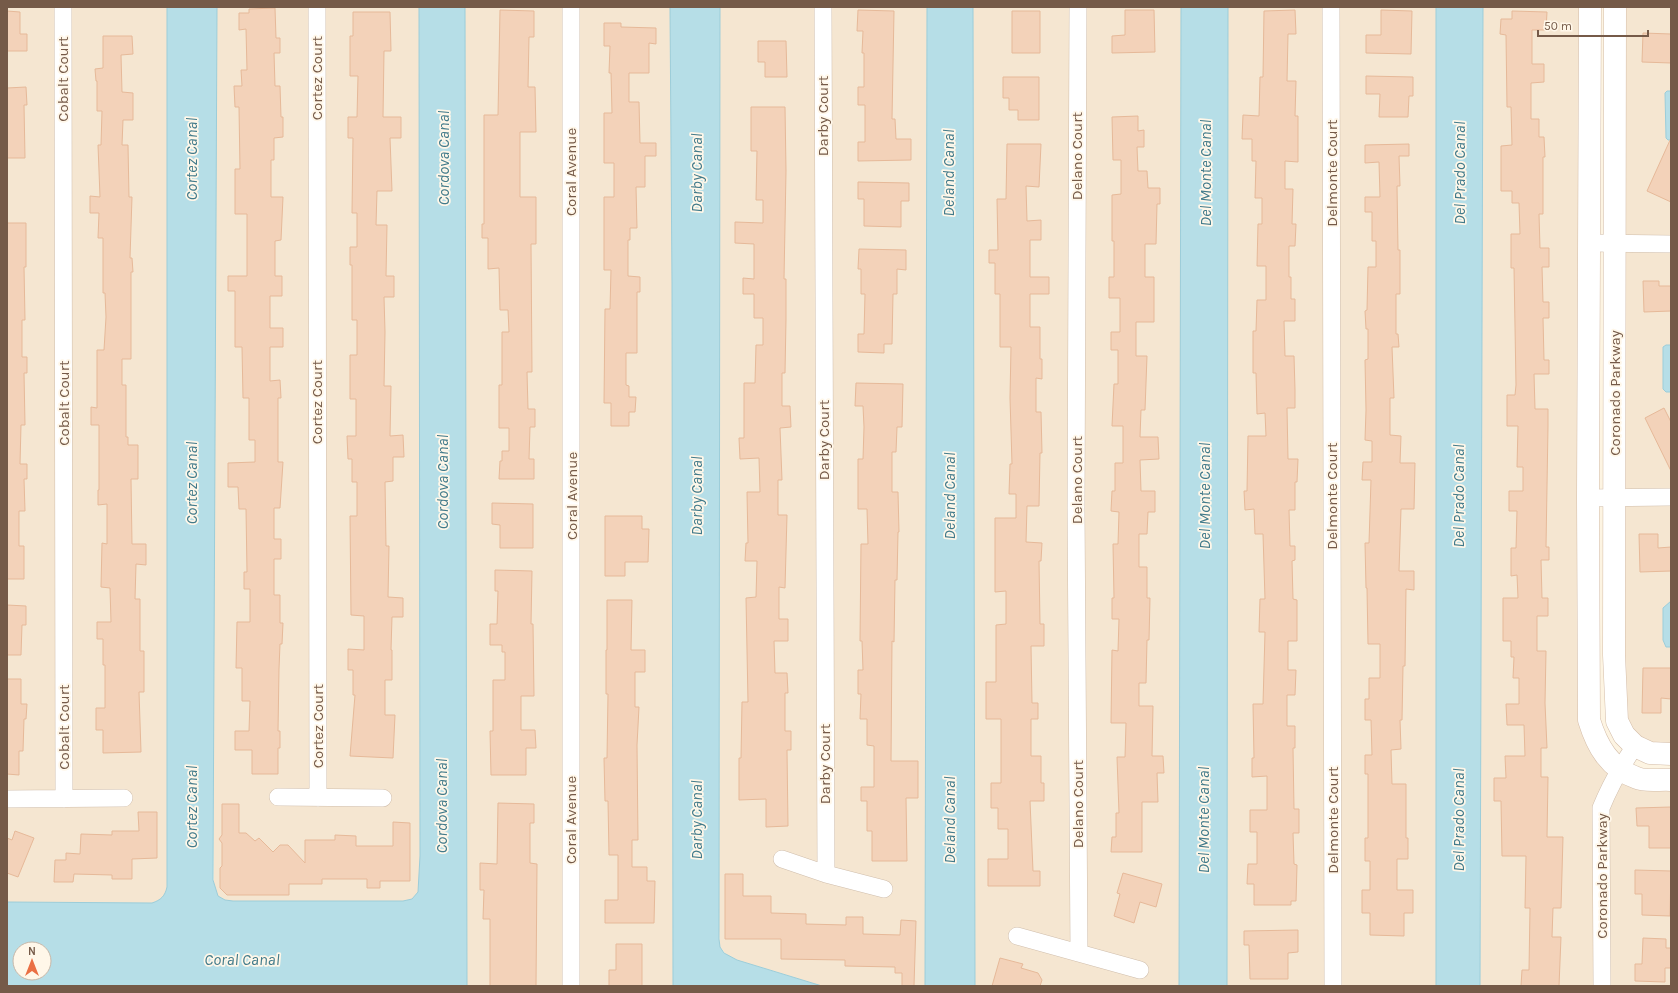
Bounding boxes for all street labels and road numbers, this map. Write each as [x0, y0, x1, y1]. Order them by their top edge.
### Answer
street label: Cortez Court [308, 35, 326, 120]
street label: Cobalt Court [54, 36, 72, 122]
street label: Darby Court [814, 75, 832, 156]
street label: Delano Court [1068, 111, 1086, 200]
street label: Delmonte Court [1323, 119, 1341, 227]
street label: Coral Avenue [562, 128, 580, 216]
street label: Coronado Parkway [1606, 330, 1624, 456]
street label: Cortez Court [308, 359, 326, 444]
street label: Cobalt Court [55, 360, 73, 446]
street label: Darby Court [815, 399, 833, 480]
street label: Delano Court [1068, 435, 1086, 524]
street label: Delmonte Court [1323, 442, 1341, 550]
street label: Coral Avenue [563, 452, 581, 540]
street label: Cortez Court [309, 683, 327, 768]
street label: Cobalt Court [55, 684, 73, 770]
street label: Darby Court [816, 723, 834, 804]
street label: Delano Court [1069, 759, 1087, 848]
street label: Delmonte Court [1324, 766, 1342, 874]
street label: Coral Avenue [562, 776, 580, 864]
street label: Coronado Parkway [1593, 813, 1611, 939]

